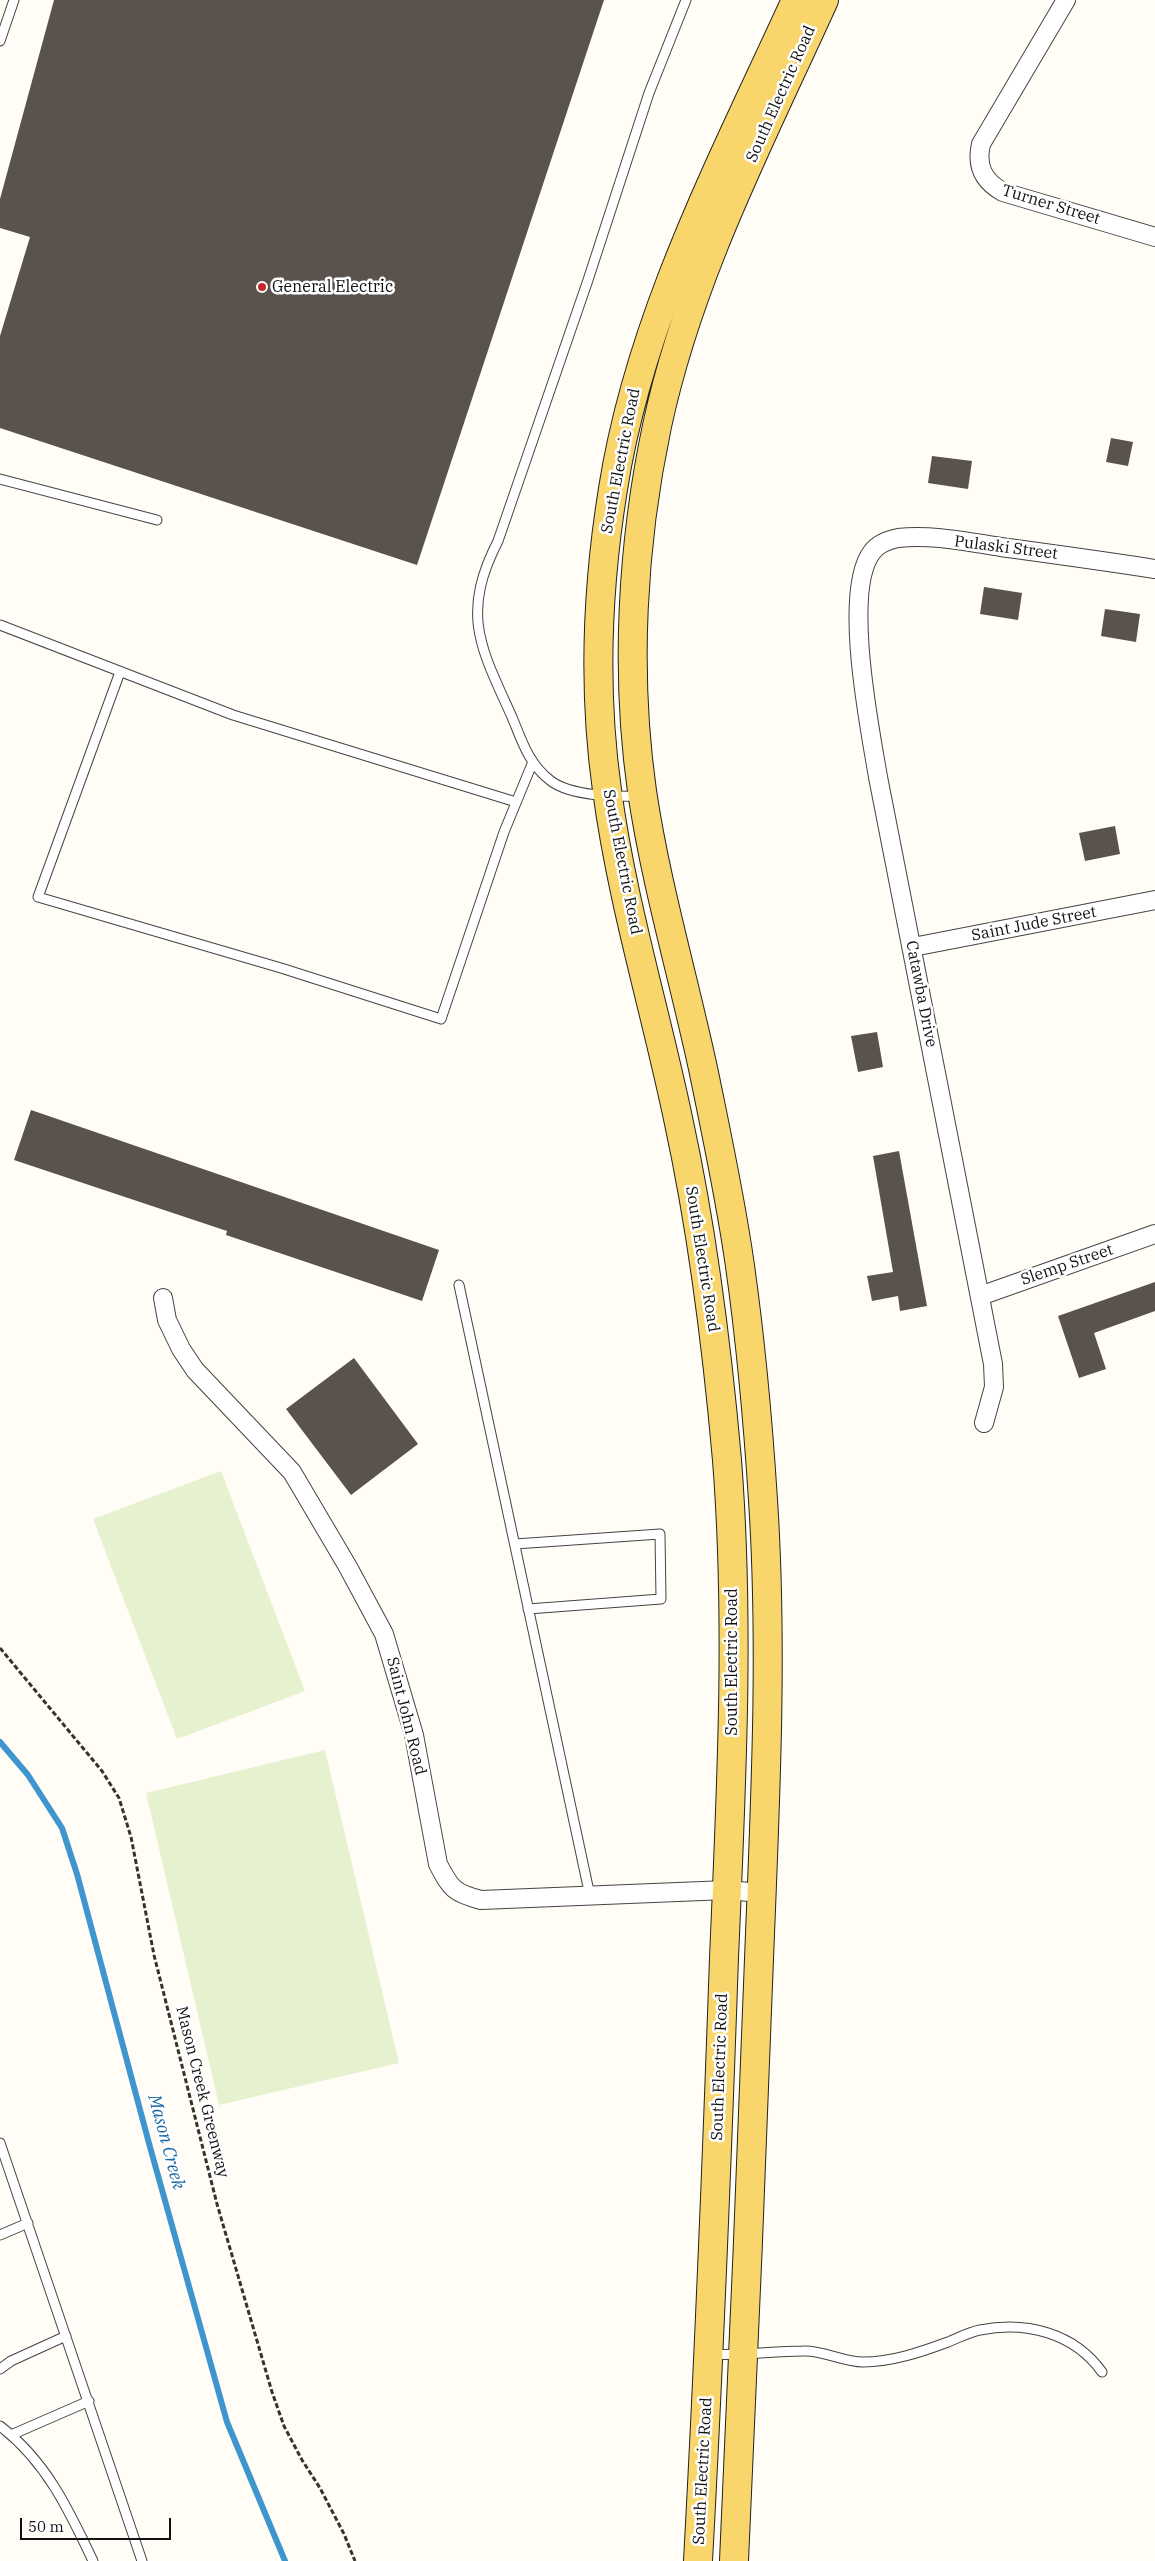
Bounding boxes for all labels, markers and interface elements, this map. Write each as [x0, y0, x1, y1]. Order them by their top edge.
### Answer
street label: South Electric Road [742, 23, 820, 165]
street label: Turner Street [1000, 181, 1102, 229]
place label: General Electric [272, 277, 393, 297]
marker: General Electric [256, 281, 268, 293]
street label: South Electric Road [598, 387, 644, 535]
street label: Pulaski Street [953, 532, 1059, 564]
street label: South Electric Road [599, 788, 645, 936]
street label: Saint Jude Street [970, 902, 1098, 946]
street label: Catawba Drive [901, 939, 941, 1049]
street label: South Electric Road [681, 1185, 723, 1333]
street label: Slemp Street [1018, 1240, 1116, 1290]
street label: South Electric Road [722, 1588, 742, 1736]
street label: Saint John Road [382, 1655, 430, 1777]
street label: South Electric Road [708, 1993, 732, 2141]
street label: Mason Creek Greenway [171, 2004, 233, 2180]
water label: Mason Creek [143, 2092, 189, 2192]
street label: South Electric Road [690, 2397, 716, 2545]
scale bar [22, 2508, 174, 2540]
text: 50 m [28, 2517, 64, 2536]

